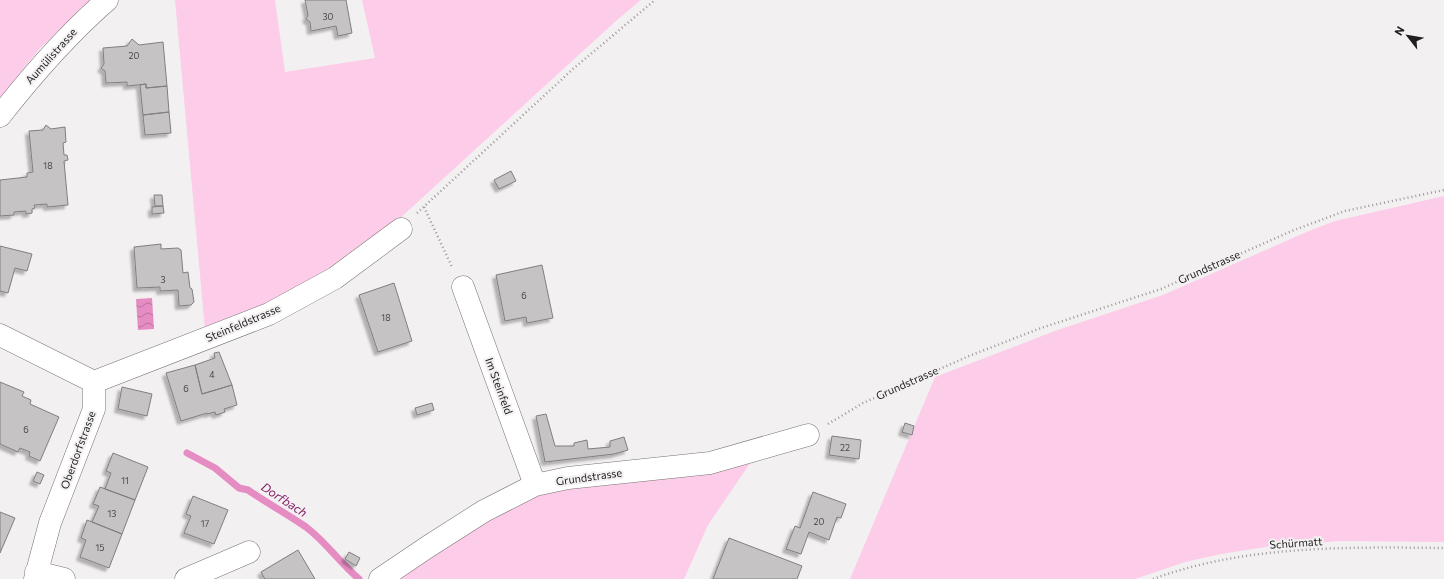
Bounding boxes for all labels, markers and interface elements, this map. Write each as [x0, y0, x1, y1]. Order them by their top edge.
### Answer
house number: 30 [322, 11, 334, 22]
north arrow [1388, 16, 1428, 56]
text: N [1391, 24, 1407, 37]
street label: Aumülistrasse [22, 25, 79, 86]
house number: 20 [129, 50, 140, 61]
house number: 18 [43, 160, 53, 171]
street label: Grundstrasse [1176, 247, 1242, 286]
house number: 3 [160, 274, 166, 285]
house number: 6 [521, 290, 527, 301]
street label: Steinfeldstrasse [203, 301, 282, 344]
house number: 18 [381, 312, 391, 323]
street label: Im Steinfeld [483, 356, 516, 416]
street label: Grundstrasse [874, 363, 940, 402]
house number: 4 [209, 369, 215, 380]
house number: 6 [183, 383, 189, 394]
street label: Oberdorfstrasse [57, 409, 98, 491]
house number: 6 [23, 424, 29, 435]
house number: 22 [840, 442, 850, 453]
street label: Grundstrasse [555, 465, 623, 488]
house number: 11 [121, 475, 129, 486]
water label: Dorfbach [259, 479, 310, 519]
house number: 13 [108, 508, 116, 519]
house number: 20 [814, 516, 825, 527]
house number: 17 [201, 518, 210, 529]
street label: Schürmatt [1269, 534, 1323, 551]
house number: 15 [95, 542, 105, 553]

